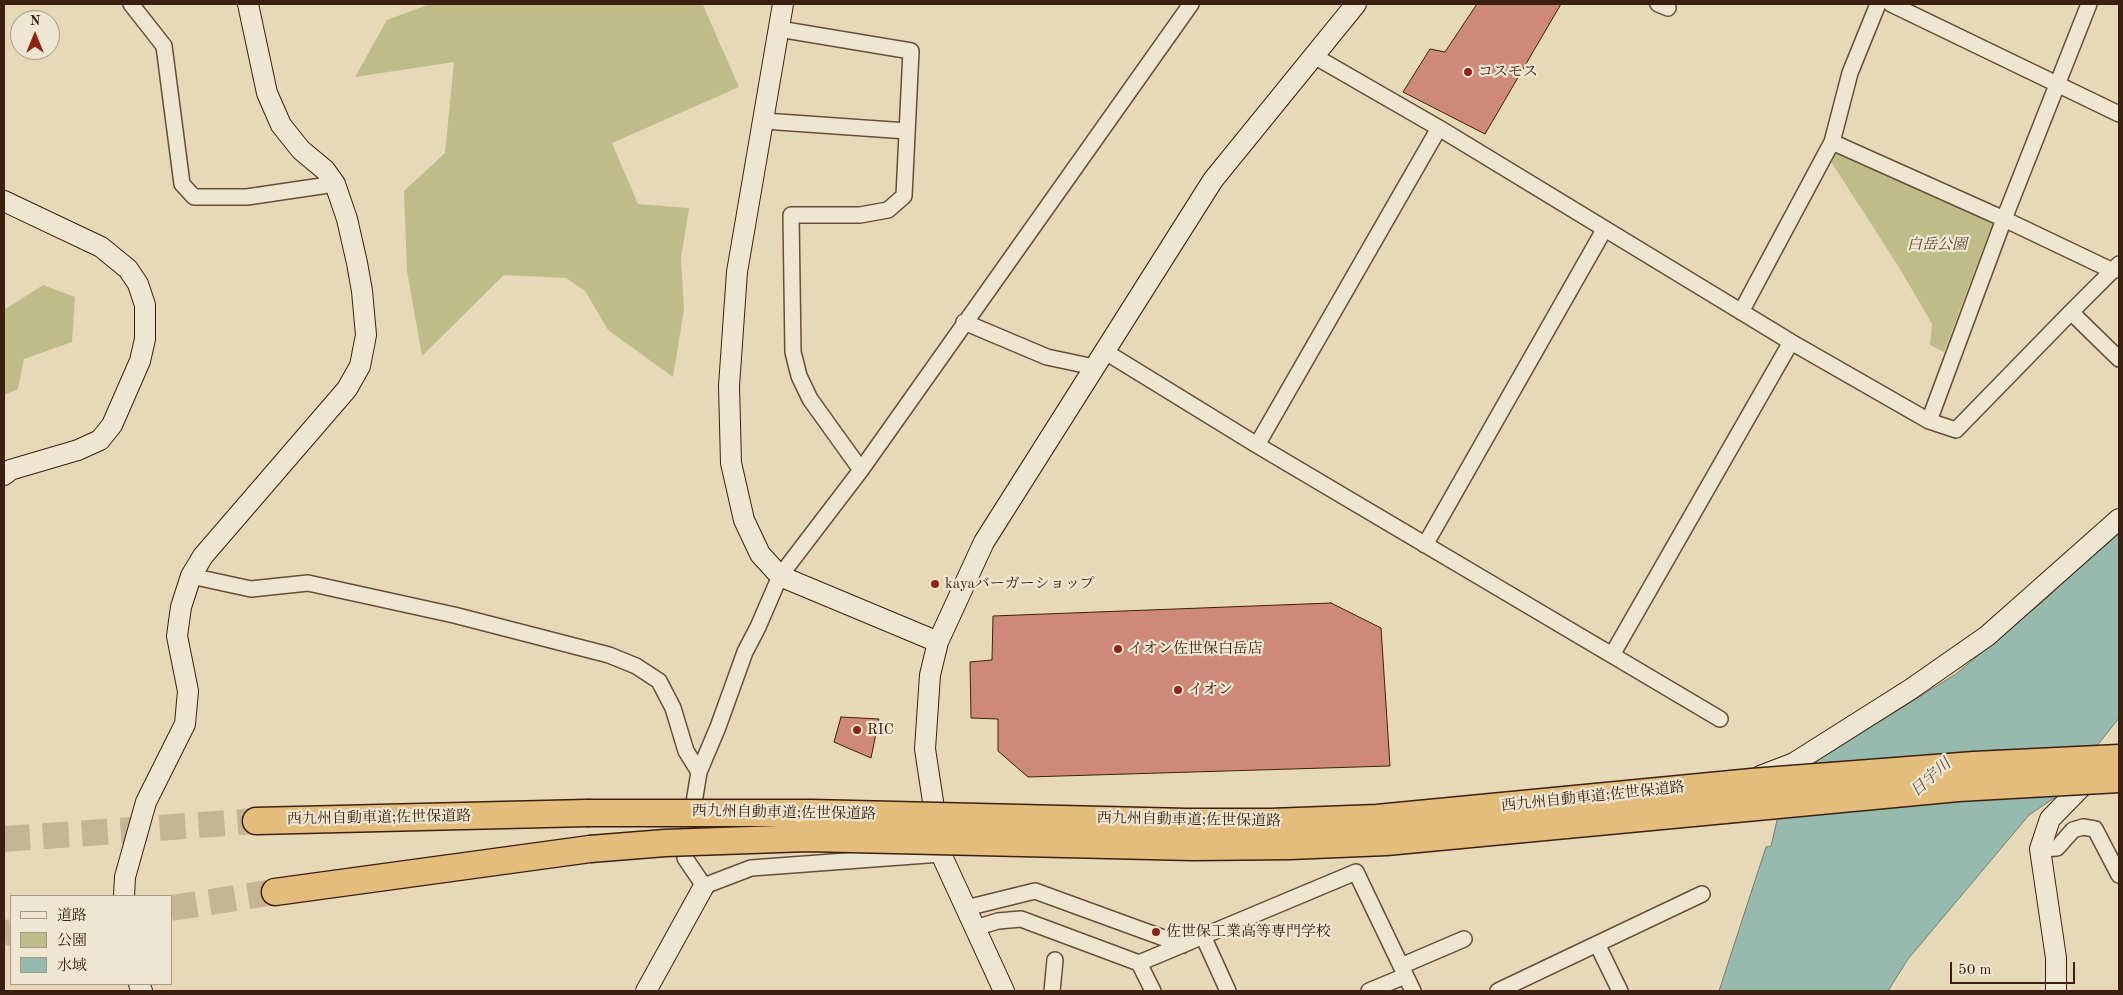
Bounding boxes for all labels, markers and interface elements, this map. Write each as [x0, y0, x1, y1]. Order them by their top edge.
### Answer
north arrow [10, 10, 60, 60]
text: N [30, 14, 40, 28]
place label: コスモス [1478, 63, 1538, 81]
marker: コスモス [1462, 66, 1474, 78]
park label: 白岳公園 [1907, 236, 1967, 254]
place label: kayaバーガーショップ [945, 575, 1095, 593]
marker: kayaバーガーショップ [929, 578, 941, 590]
place label: イオン佐世保白岳店 [1128, 640, 1263, 658]
marker: イオン佐世保白岳店 [1112, 643, 1124, 655]
place label: イオン [1188, 681, 1233, 699]
marker: イオン [1172, 684, 1184, 696]
place label: RIC [867, 721, 894, 739]
marker: RIC [851, 724, 863, 736]
water label: 日宇川 [1907, 755, 1955, 801]
street label: 西九州自動車道;佐世保道路 [1500, 778, 1686, 816]
street label: 西九州自動車道;佐世保道路 [692, 802, 876, 824]
street label: 西九州自動車道;佐世保道路 [287, 807, 471, 829]
street label: 西九州自動車道;佐世保道路 [1097, 809, 1281, 831]
legend [10, 895, 172, 985]
text: 道路 [57, 909, 87, 924]
place label: 佐世保工業高等専門学校 [1166, 923, 1331, 941]
marker: 佐世保工業高等専門学校 [1150, 926, 1162, 938]
text: 公園 [57, 934, 87, 949]
scale bar [1953, 952, 2078, 984]
text: 水域 [57, 959, 87, 974]
text: 50 m [1958, 963, 1992, 978]

